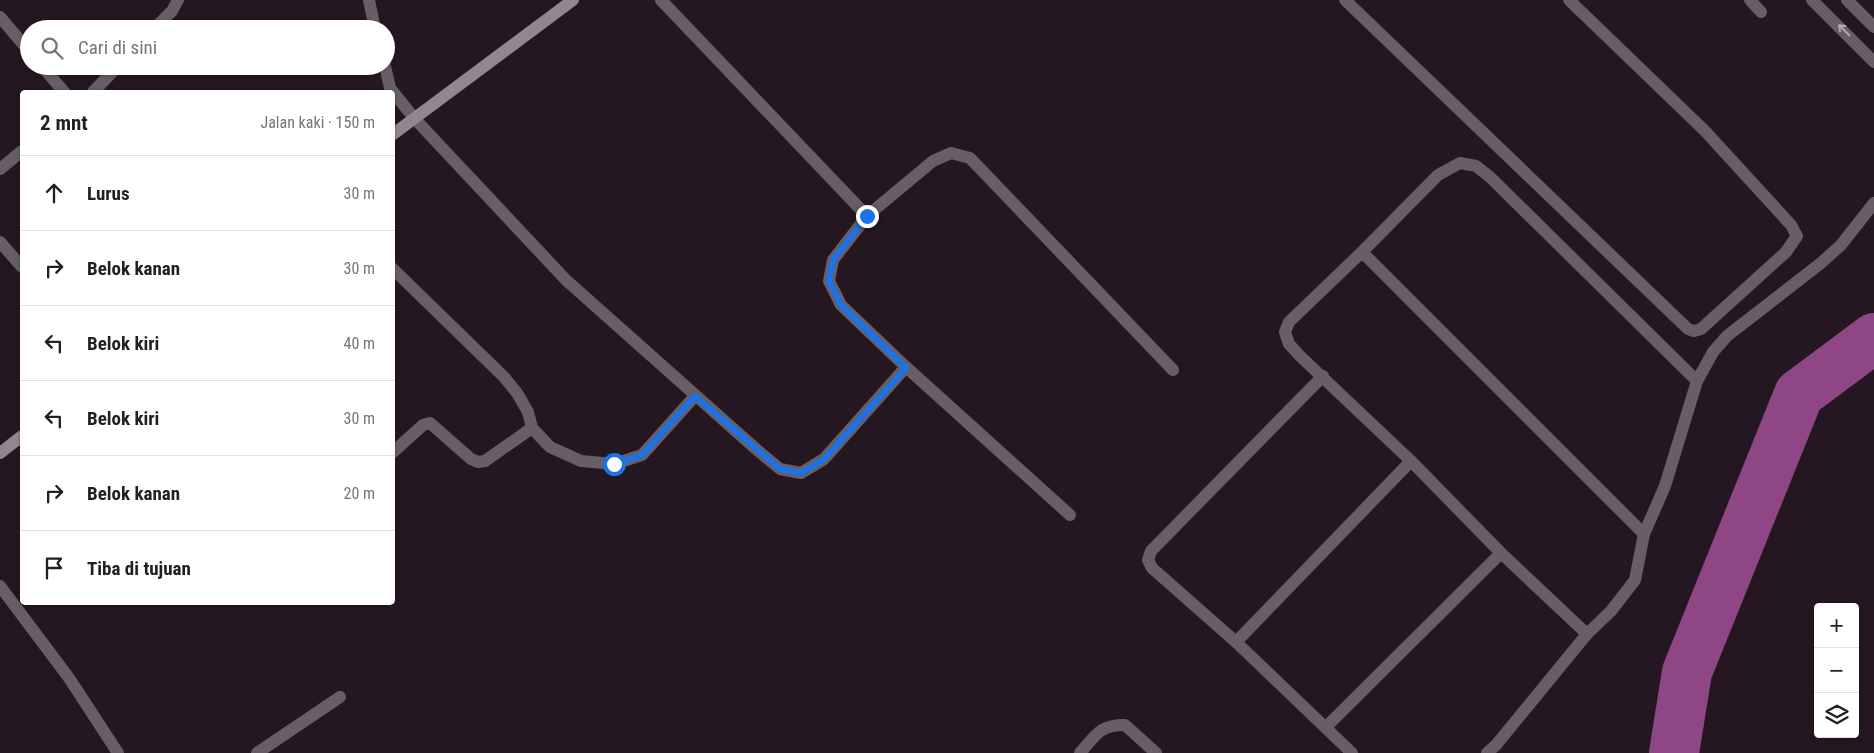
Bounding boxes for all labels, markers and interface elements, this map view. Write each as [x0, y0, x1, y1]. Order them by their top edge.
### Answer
search box [20, 20, 395, 75]
one-way arrow [1838, 24, 1850, 37]
icon: search [38, 34, 66, 62]
text: Cari di sini [78, 36, 157, 59]
text: 2 mnt [40, 111, 88, 135]
text: Jalan kaki · 150 m [260, 113, 375, 132]
icon: ahead [40, 179, 68, 207]
text: Lurus [87, 182, 130, 205]
text: 30 m [343, 184, 375, 203]
route end [856, 205, 879, 228]
icon: right [40, 254, 68, 282]
text: Belok kanan [87, 257, 180, 280]
text: 30 m [343, 259, 375, 278]
icon: left [40, 329, 68, 357]
text: Belok kiri [87, 332, 159, 355]
text: 40 m [343, 334, 375, 353]
icon: left [40, 404, 68, 432]
text: Belok kiri [87, 407, 159, 430]
text: 30 m [343, 409, 375, 428]
route start [603, 453, 626, 476]
icon: right [40, 479, 68, 507]
text: Belok kanan [87, 482, 180, 505]
text: 20 m [343, 484, 375, 503]
icon: arrive [40, 554, 68, 582]
text: Tiba di tujuan [87, 557, 191, 580]
map controls [1814, 603, 1859, 738]
button: + [1814, 603, 1859, 648]
button: − [1814, 648, 1859, 693]
button: layers [1814, 693, 1859, 738]

